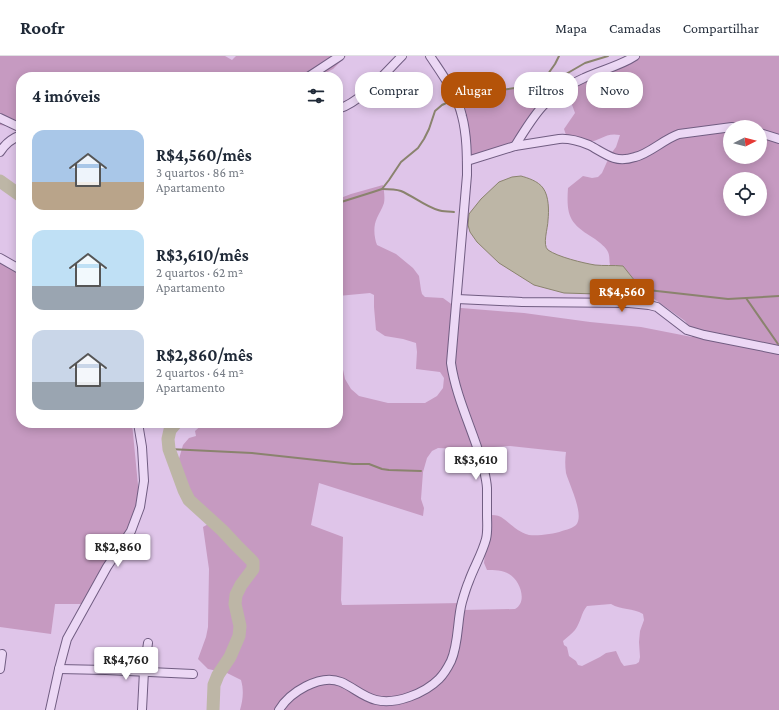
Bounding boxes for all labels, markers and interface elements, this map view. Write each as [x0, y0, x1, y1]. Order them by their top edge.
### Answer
text: Roofr [20, 17, 65, 38]
text: Mapa [555, 20, 587, 36]
text: Camadas [609, 20, 661, 36]
text: Compartilhar [683, 20, 759, 36]
chip: Comprar [355, 72, 433, 108]
chip: Alugar [441, 72, 506, 108]
chip: Filtros [514, 72, 578, 108]
chip: Novo [586, 72, 643, 108]
icon: filters [305, 85, 327, 107]
text: 4 imóveis [32, 87, 100, 106]
north arrow [723, 120, 767, 164]
map controls [723, 120, 767, 216]
icon: home [64, 146, 112, 194]
text: R$4,560/mês [156, 146, 252, 165]
text: 3 quartos · 86 m² [156, 165, 244, 180]
button: locate [723, 172, 767, 216]
text: Apartamento [156, 180, 225, 195]
icon: home [64, 246, 112, 294]
text: R$3,610/mês [156, 246, 249, 265]
text: 2 quartos · 62 m² [156, 265, 243, 280]
pin: R$4,560 [585, 279, 659, 313]
text: Apartamento [156, 280, 225, 295]
text: R$4,560 [599, 284, 645, 299]
icon: home [64, 346, 112, 394]
text: R$2,860/mês [156, 346, 253, 365]
text: 2 quartos · 64 m² [156, 365, 244, 380]
text: Apartamento [156, 380, 225, 395]
pin: R$3,610 [439, 447, 513, 481]
text: R$3,610 [454, 452, 498, 467]
pin: R$2,860 [81, 534, 155, 568]
text: R$2,860 [94, 539, 142, 554]
pin: R$4,760 [89, 647, 163, 681]
text: R$4,760 [103, 652, 149, 667]

